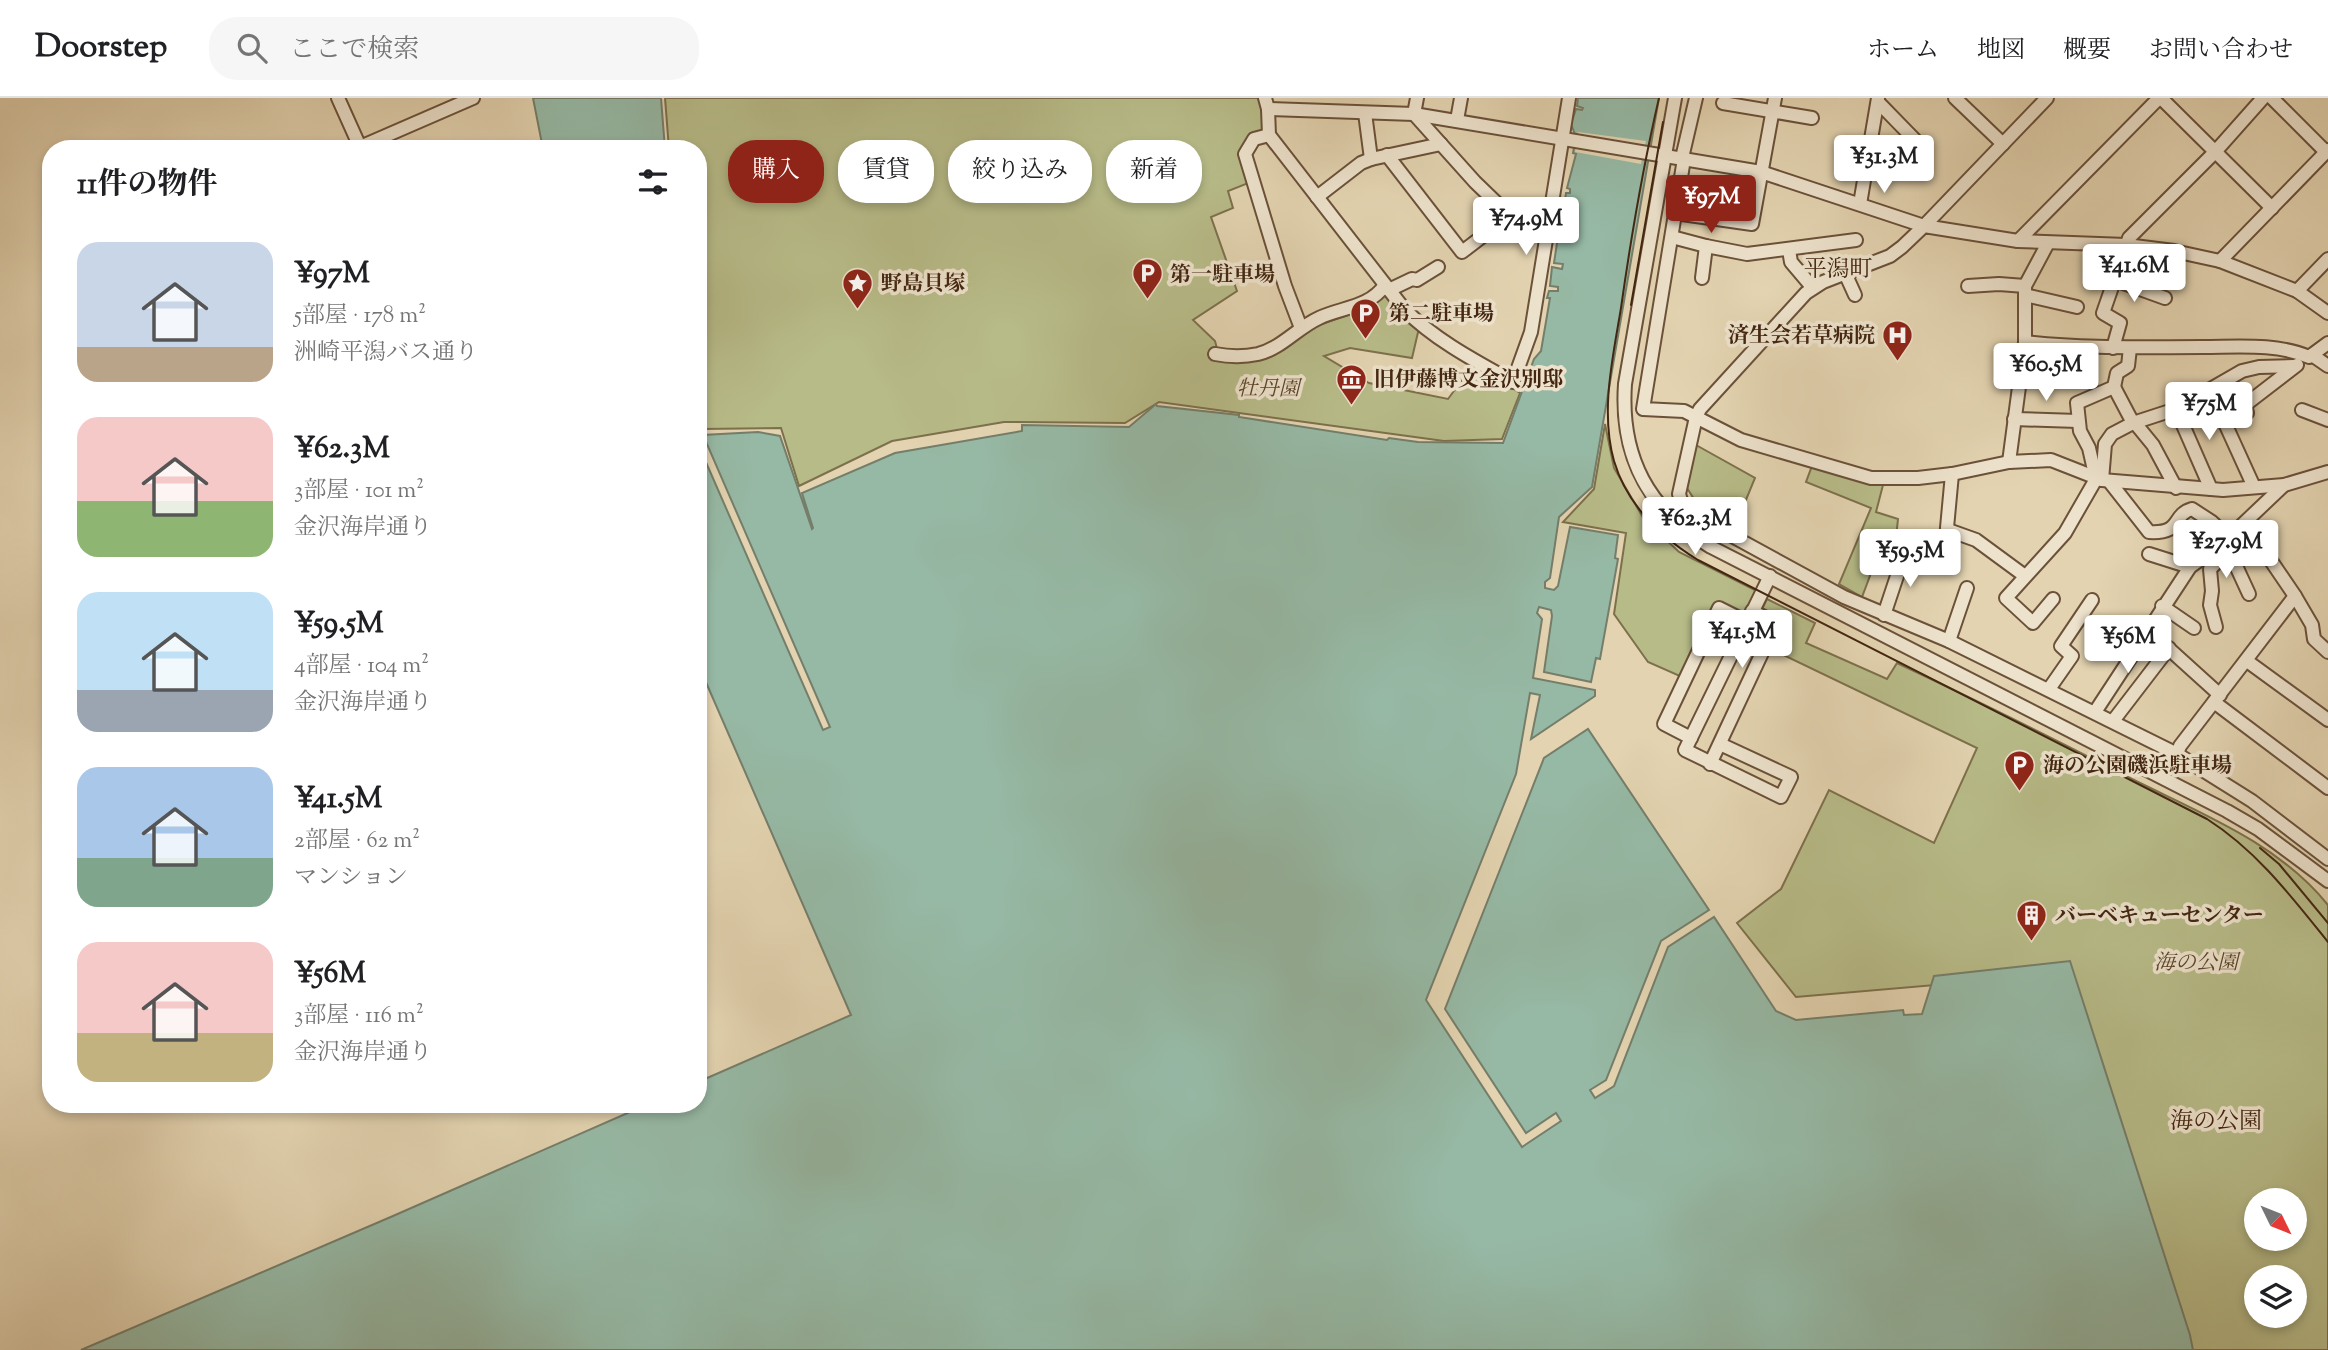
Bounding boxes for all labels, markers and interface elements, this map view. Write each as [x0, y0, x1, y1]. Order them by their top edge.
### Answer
search box [209, 17, 699, 80]
text: Doorstep [35, 24, 167, 72]
icon: search [233, 29, 271, 67]
text: ここで検索 [289, 32, 419, 69]
text: ホーム [1867, 34, 1939, 68]
text: 地図 [1977, 34, 2025, 68]
text: 概要 [2063, 34, 2111, 68]
text: お問い合わせ [2149, 34, 2293, 68]
pin: ¥31.3M [1827, 136, 1941, 195]
chip: 購入 [728, 140, 824, 203]
chip: 賃貸 [838, 140, 934, 203]
chip: 絞り込み [948, 140, 1092, 203]
chip: 新着 [1106, 140, 1202, 203]
text: ¥31.3M [1850, 141, 1918, 174]
icon: filters [634, 163, 672, 201]
text: 11件の物件 [77, 164, 217, 207]
pin: ¥97M [1670, 176, 1752, 235]
text: ¥97M [1682, 181, 1740, 214]
pin: ¥74.9M [1469, 198, 1583, 257]
text: ¥74.9M [1489, 203, 1563, 236]
pin: ¥41.6M [2077, 244, 2191, 304]
text: ¥41.6M [2099, 250, 2169, 283]
text: ¥97M [294, 253, 370, 296]
district label: 平潟町 [1804, 254, 1873, 287]
parking icon: 第一駐車場 [1130, 257, 1164, 301]
place label: 第一駐車場 [1170, 261, 1275, 291]
place icon: 野島貝塚 [841, 266, 875, 310]
icon: home [133, 270, 217, 354]
place label: 野島貝塚 [881, 270, 965, 300]
parking icon: 第二駐車場 [1349, 296, 1383, 340]
text: 5部屋 · 178 m² [294, 300, 426, 333]
place label: 第二駐車場 [1389, 300, 1494, 330]
hospital icon: 済生会若草病院 [1881, 318, 1915, 362]
place label: 済生会若草病院 [1728, 322, 1875, 352]
text: 洲崎平潟バス通り [294, 337, 478, 370]
pin: ¥60.5M [1989, 344, 2103, 403]
text: ¥60.5M [2009, 349, 2083, 382]
museum icon: 旧伊藤博文金沢別邸 [1334, 362, 1368, 406]
place label: 旧伊藤博文金沢別邸 [1374, 366, 1564, 396]
park label: 牡丹園 [1237, 375, 1302, 405]
pin: ¥75M [2168, 382, 2250, 442]
text: ¥75M [2181, 388, 2237, 421]
text: ¥62.3M [294, 428, 390, 471]
icon: home [133, 445, 217, 529]
text: 3部屋 · 101 m² [294, 475, 424, 508]
pin: ¥62.3M [1638, 498, 1752, 557]
text: ¥62.3M [1658, 503, 1732, 536]
text: 金沢海岸通り [294, 512, 432, 545]
pin: ¥27.9M [2169, 520, 2283, 580]
text: ¥27.9M [2189, 526, 2263, 559]
pin: ¥59.5M [1853, 530, 1967, 589]
text: ¥59.5M [1876, 535, 1944, 568]
text: ¥59.5M [294, 603, 384, 646]
pin: ¥41.5M [1685, 610, 1799, 670]
text: ¥41.5M [1708, 616, 1776, 649]
pin: ¥56M [2087, 616, 2169, 675]
icon: home [133, 620, 217, 704]
text: ¥56M [2100, 621, 2156, 654]
text: 4部屋 · 104 m² [294, 650, 429, 683]
text: 金沢海岸通り [294, 687, 432, 720]
parking icon: 海の公園磯浜駐車場 [2003, 748, 2037, 792]
place label: 海の公園磯浜駐車場 [2043, 752, 2232, 782]
text: ¥41.5M [294, 778, 382, 821]
icon: home [133, 795, 217, 879]
text: 2部屋 · 62 m² [294, 825, 420, 858]
text: マンション [294, 862, 408, 895]
building icon: バーベキューセンター [2015, 898, 2049, 942]
place label: バーベキューセンター [2055, 902, 2264, 932]
park label: 海の公園 [2154, 949, 2241, 979]
text: ¥56M [294, 953, 366, 996]
icon: home [133, 970, 217, 1054]
text: 3部屋 · 116 m² [294, 1000, 424, 1033]
text: 金沢海岸通り [294, 1037, 432, 1070]
district label: 海の公園 [2170, 1106, 2262, 1139]
north arrow [2244, 1188, 2306, 1251]
map controls [2244, 1188, 2307, 1328]
button: layers [2244, 1265, 2307, 1328]

